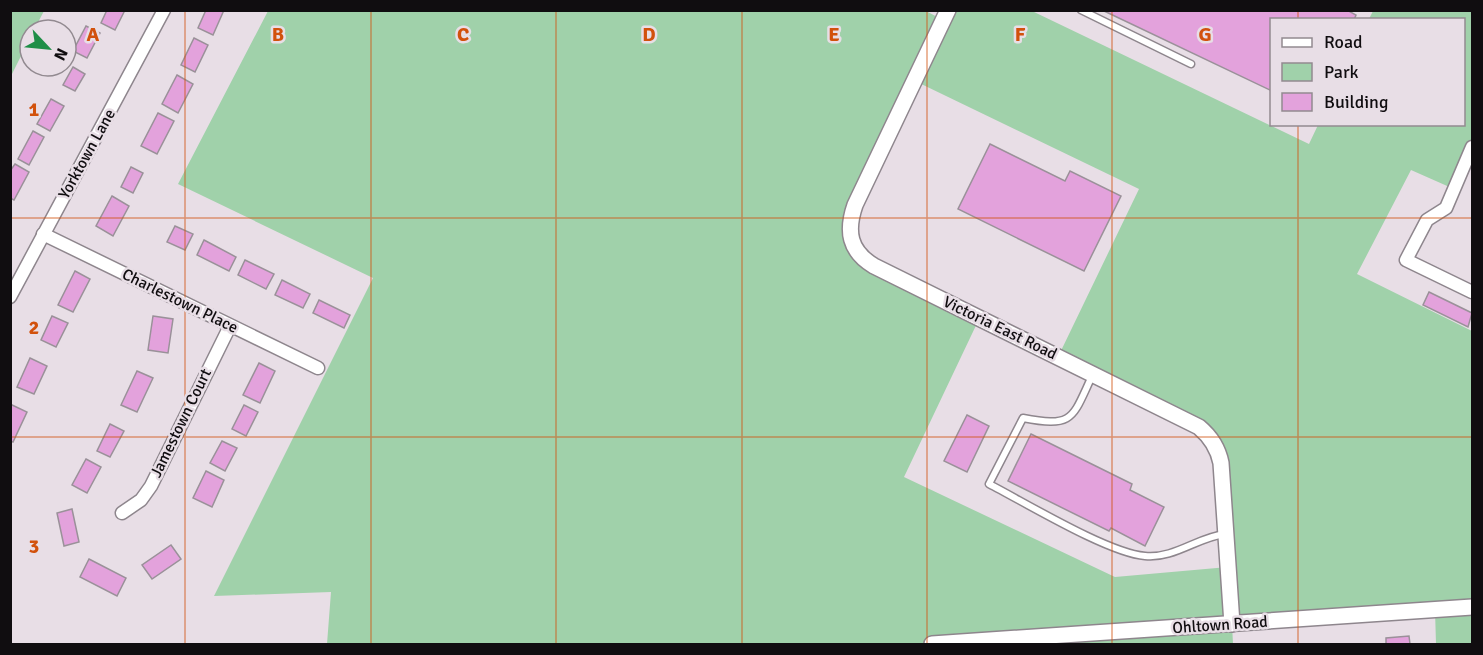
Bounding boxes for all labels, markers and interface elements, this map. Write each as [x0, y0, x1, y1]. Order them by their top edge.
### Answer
north arrow [18, 18, 78, 78]
legend [1270, 18, 1465, 126]
text: A [87, 22, 100, 47]
text: B [272, 22, 284, 47]
text: C [457, 22, 469, 47]
text: D [642, 22, 656, 47]
text: E [828, 22, 840, 47]
text: F [1015, 22, 1026, 47]
text: G [1198, 22, 1212, 47]
text: Road [1324, 31, 1363, 53]
text: N [49, 45, 72, 64]
text: Park [1324, 61, 1359, 83]
text: Building [1324, 91, 1388, 113]
text: 1 [29, 97, 40, 122]
street label: Yorktown Lane [54, 105, 120, 203]
street label: Charlestown Place [119, 264, 241, 338]
street label: Victoria East Road [940, 292, 1060, 364]
text: 2 [29, 315, 39, 340]
street label: Jamestown Court [146, 365, 216, 481]
text: 3 [29, 534, 39, 559]
street label: Ohltown Road [1172, 612, 1268, 638]

